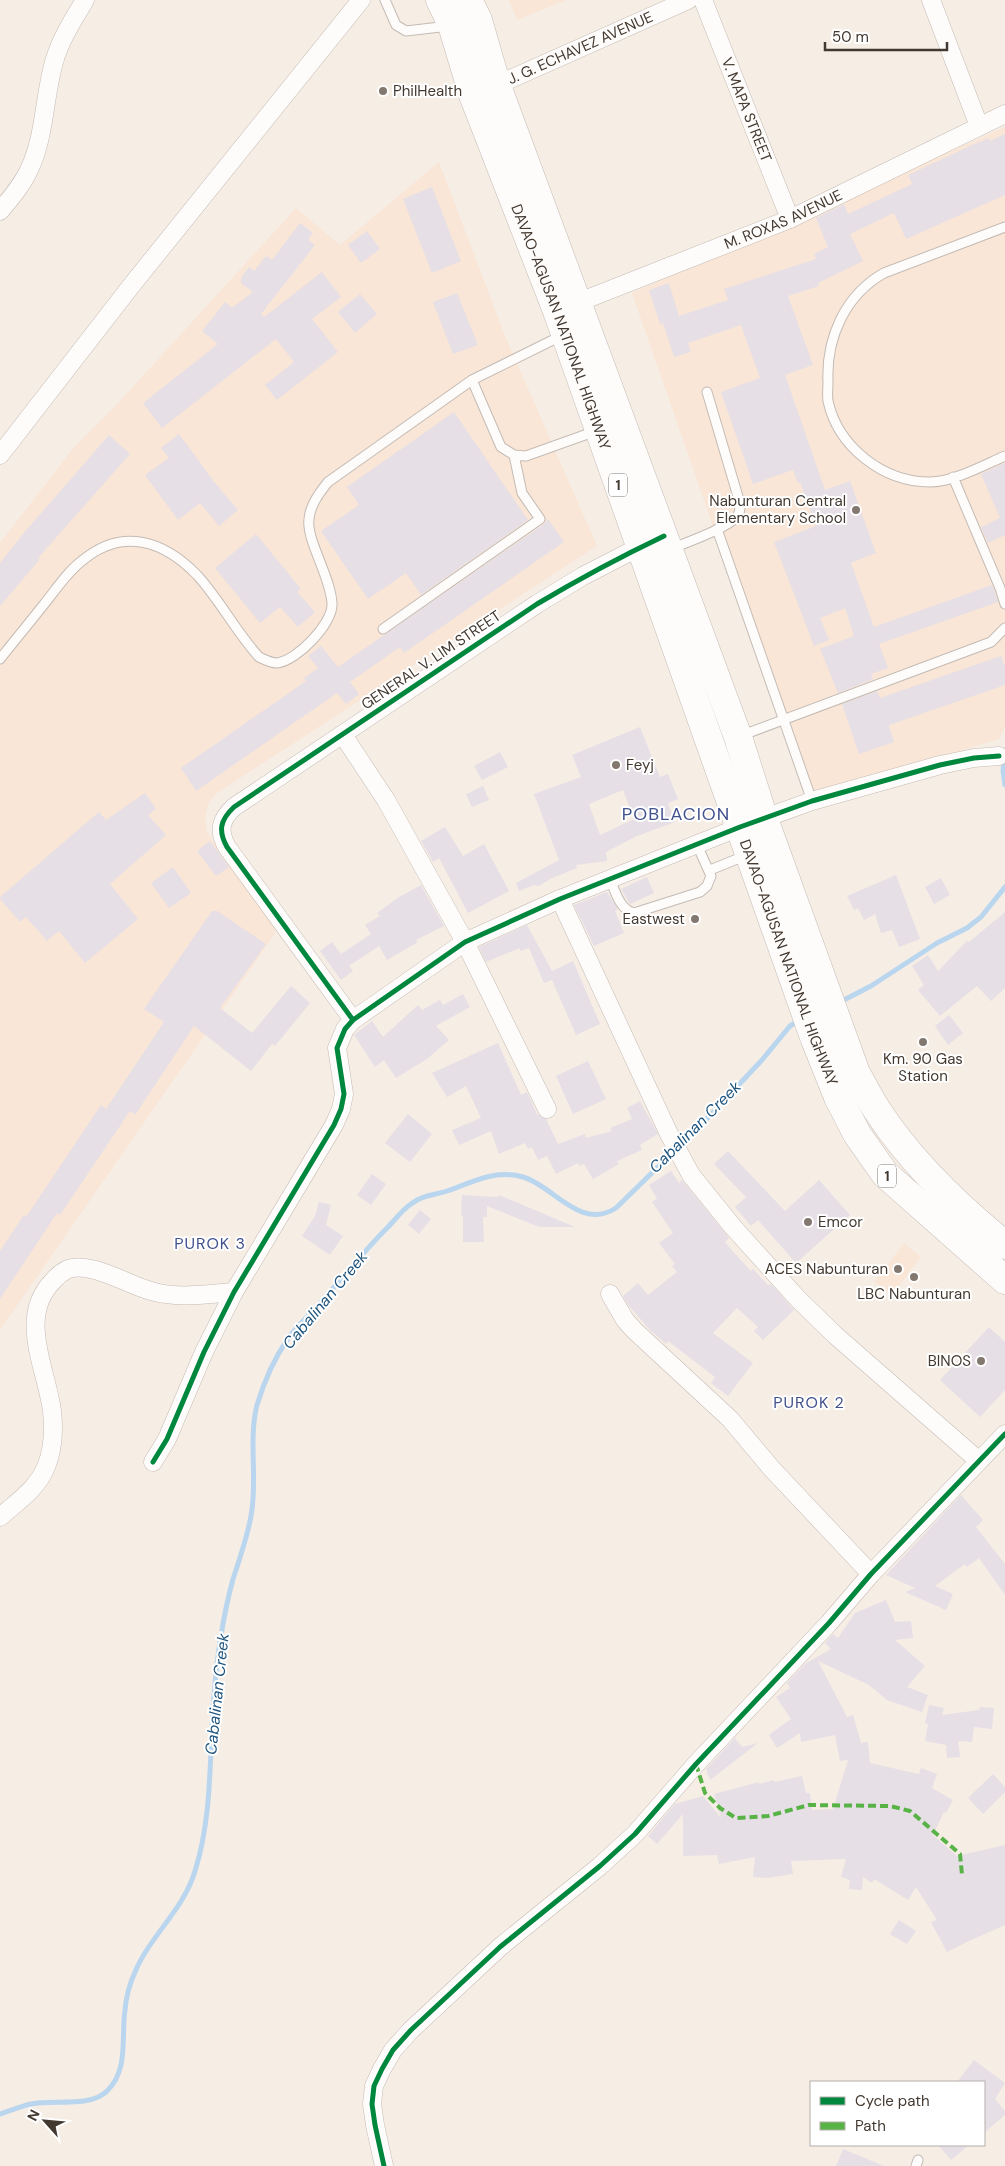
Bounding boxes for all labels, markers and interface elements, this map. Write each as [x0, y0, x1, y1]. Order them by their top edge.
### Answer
street label: J. G. ECHAVEZ AVENUE [505, 7, 656, 89]
scale bar [825, 20, 948, 52]
text: 50 m [832, 27, 869, 47]
street label: V. MAPA STREET [717, 54, 776, 165]
place label: PhilHealth [393, 81, 462, 101]
marker: PhilHealth [377, 85, 389, 97]
street label: M. ROXAS AVENUE [721, 185, 846, 254]
street label: DAVAO-AGUSAN NATIONAL HIGHWAY [506, 201, 615, 453]
road number: 1 [609, 474, 627, 496]
place label: Nabunturan Central Elementary School [709, 491, 846, 528]
marker: Nabunturan Central Elementary School [850, 504, 862, 516]
street label: GENERAL V. LIM STREET [357, 606, 505, 714]
place label: Feyj [626, 755, 654, 775]
marker: Feyj [610, 759, 622, 771]
district label: POBLACION [622, 802, 730, 826]
street label: DAVAO-AGUSAN NATIONAL HIGHWAY [735, 837, 843, 1089]
place label: Eastwest [623, 909, 685, 929]
marker: Eastwest [689, 913, 701, 925]
marker: Km. 90 Gas Station [917, 1036, 929, 1048]
place label: Km. 90 Gas Station [883, 1049, 963, 1086]
water label: Cabalinan Creek [644, 1076, 746, 1178]
road number: 1 [878, 1164, 896, 1188]
place label: Emcor [818, 1212, 863, 1232]
marker: Emcor [802, 1216, 814, 1228]
district label: PUROK 3 [174, 1233, 246, 1254]
water label: Cabalinan Creek [278, 1246, 373, 1353]
place label: ACES Nabunturan [765, 1259, 888, 1279]
marker: ACES Nabunturan [892, 1263, 904, 1275]
marker: LBC Nabunturan [908, 1271, 920, 1283]
place label: LBC Nabunturan [857, 1284, 971, 1304]
place label: BINOS [928, 1351, 971, 1371]
marker: BINOS [975, 1355, 987, 1367]
district label: PUROK 2 [773, 1392, 845, 1413]
water label: Cabalinan Creek [200, 1631, 234, 1756]
legend [810, 2081, 985, 2146]
text: Cycle path [855, 2091, 930, 2111]
north arrow [20, 2096, 70, 2146]
text: N [23, 2106, 44, 2124]
text: Path [855, 2116, 886, 2136]

